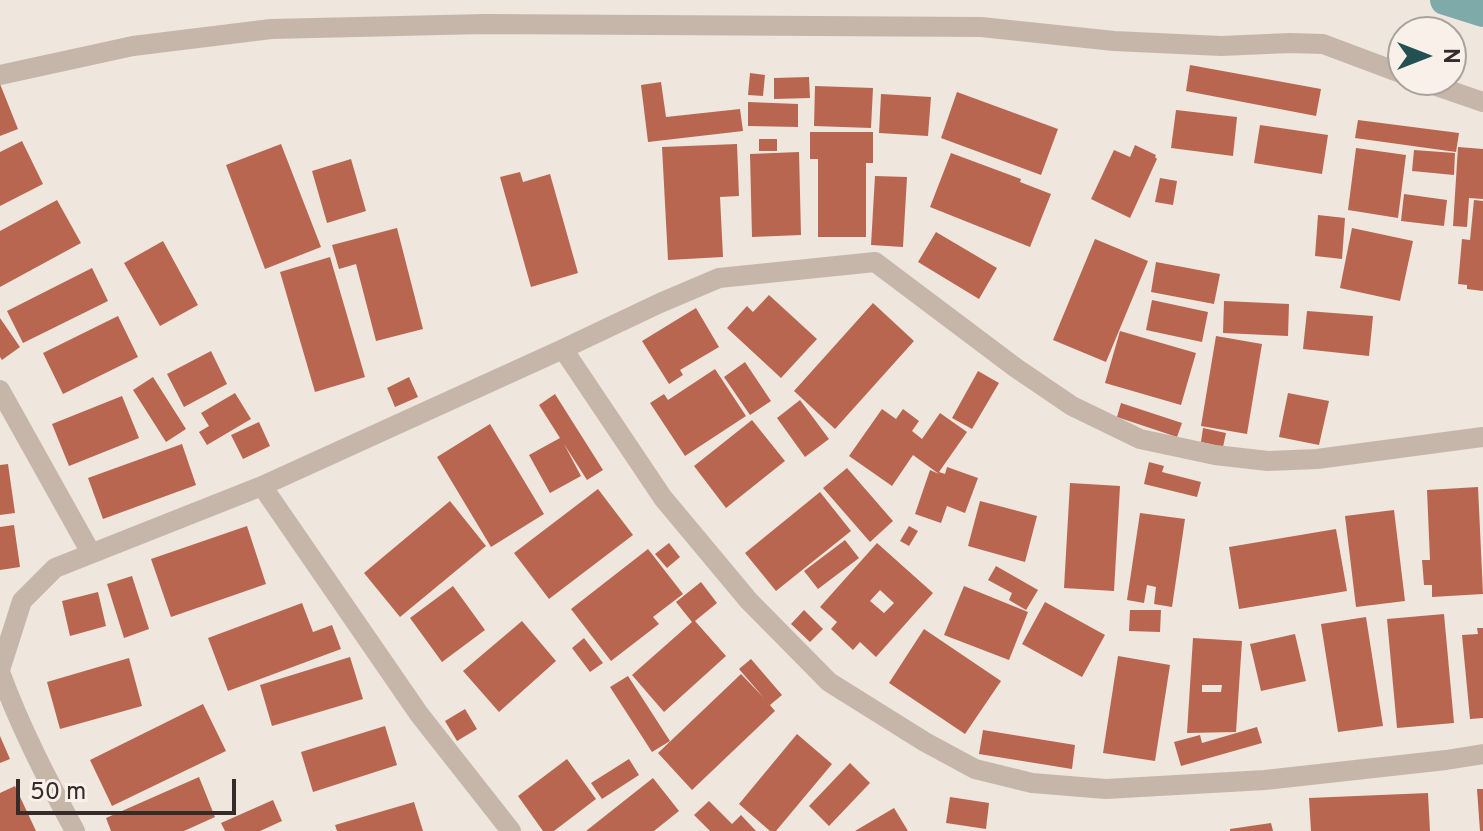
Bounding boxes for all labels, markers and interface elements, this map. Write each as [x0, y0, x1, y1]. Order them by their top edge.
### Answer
north arrow [1387, 16, 1467, 96]
text: N [1436, 48, 1463, 64]
scale bar [20, 763, 240, 813]
text: 50 m [30, 778, 86, 808]

